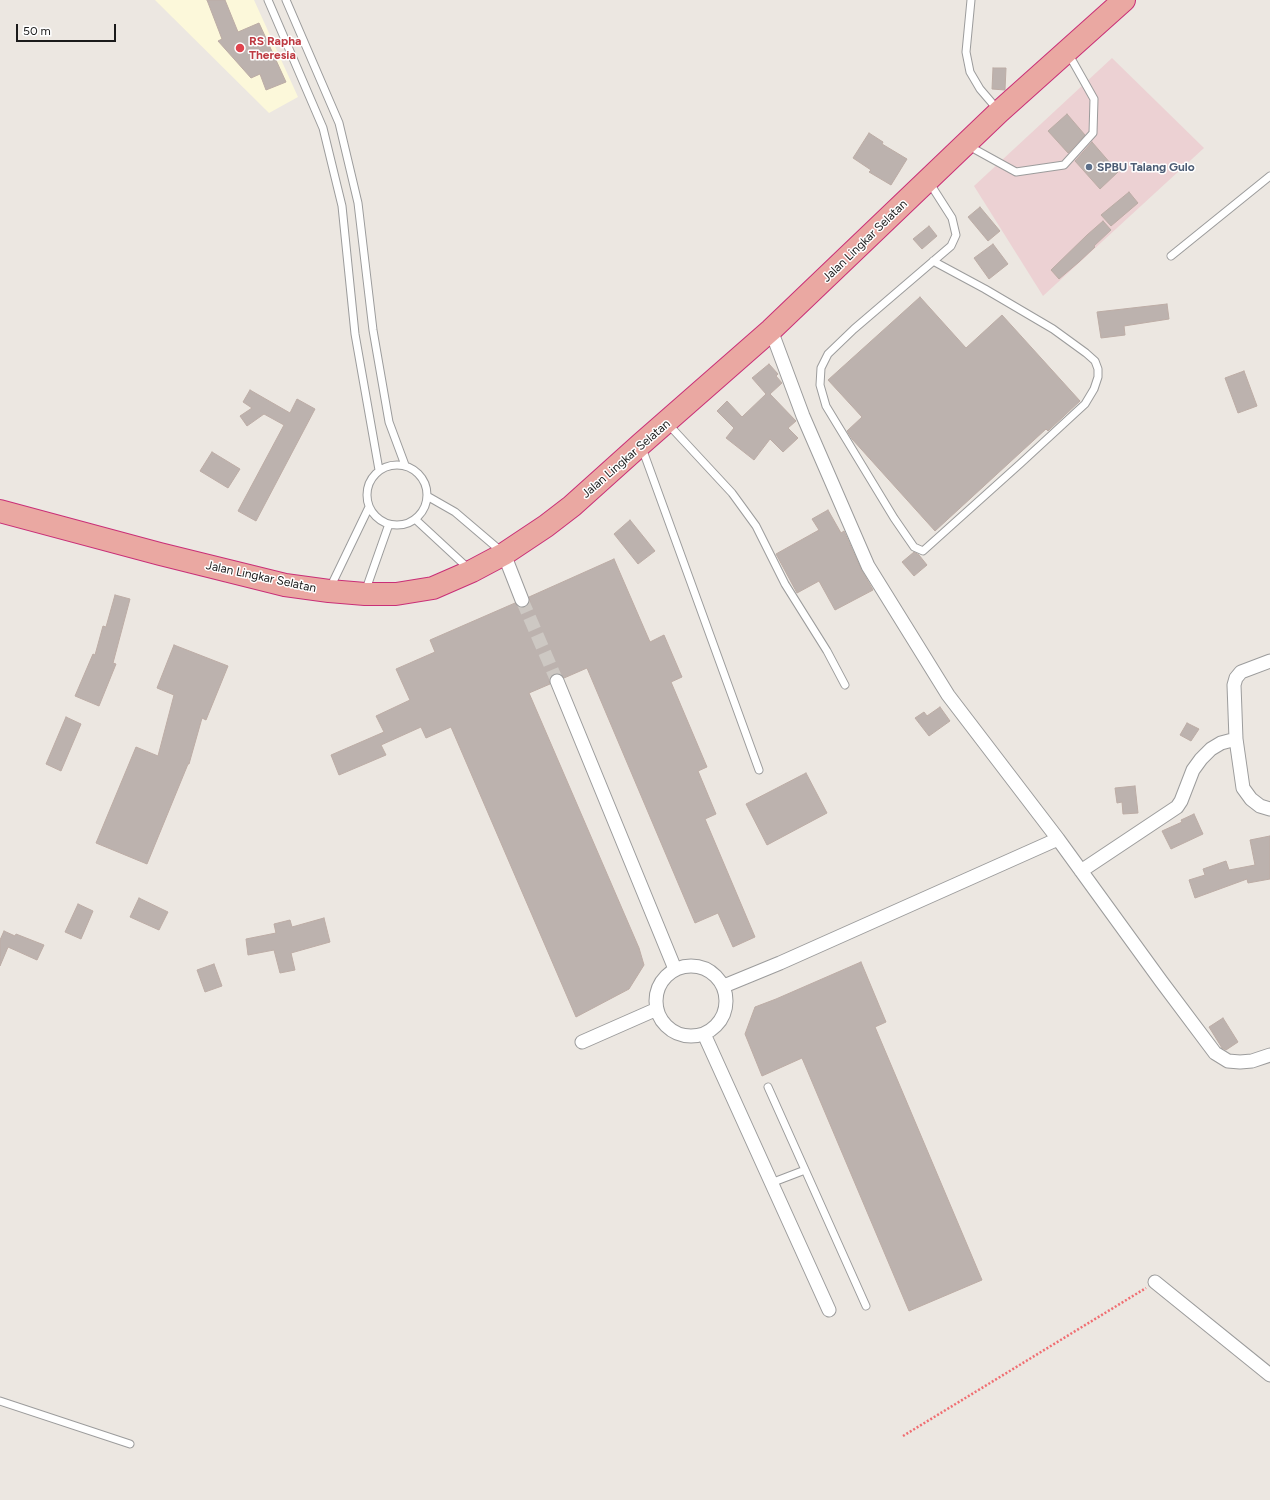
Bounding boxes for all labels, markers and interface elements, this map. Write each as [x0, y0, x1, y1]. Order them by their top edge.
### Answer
scale bar [18, 16, 118, 42]
text: 50 m [23, 24, 51, 38]
place label: RS Rapha Theresia [249, 34, 301, 62]
marker: RS Rapha Theresia [234, 42, 246, 54]
place label: SPBU Talang Gulo [1097, 160, 1195, 174]
marker: SPBU Talang Gulo [1084, 162, 1094, 172]
street label: Jalan Lingkar Selatan [820, 197, 910, 285]
street label: Jalan Lingkar Selatan [579, 417, 673, 501]
street label: Jalan Lingkar Selatan [205, 558, 317, 596]

